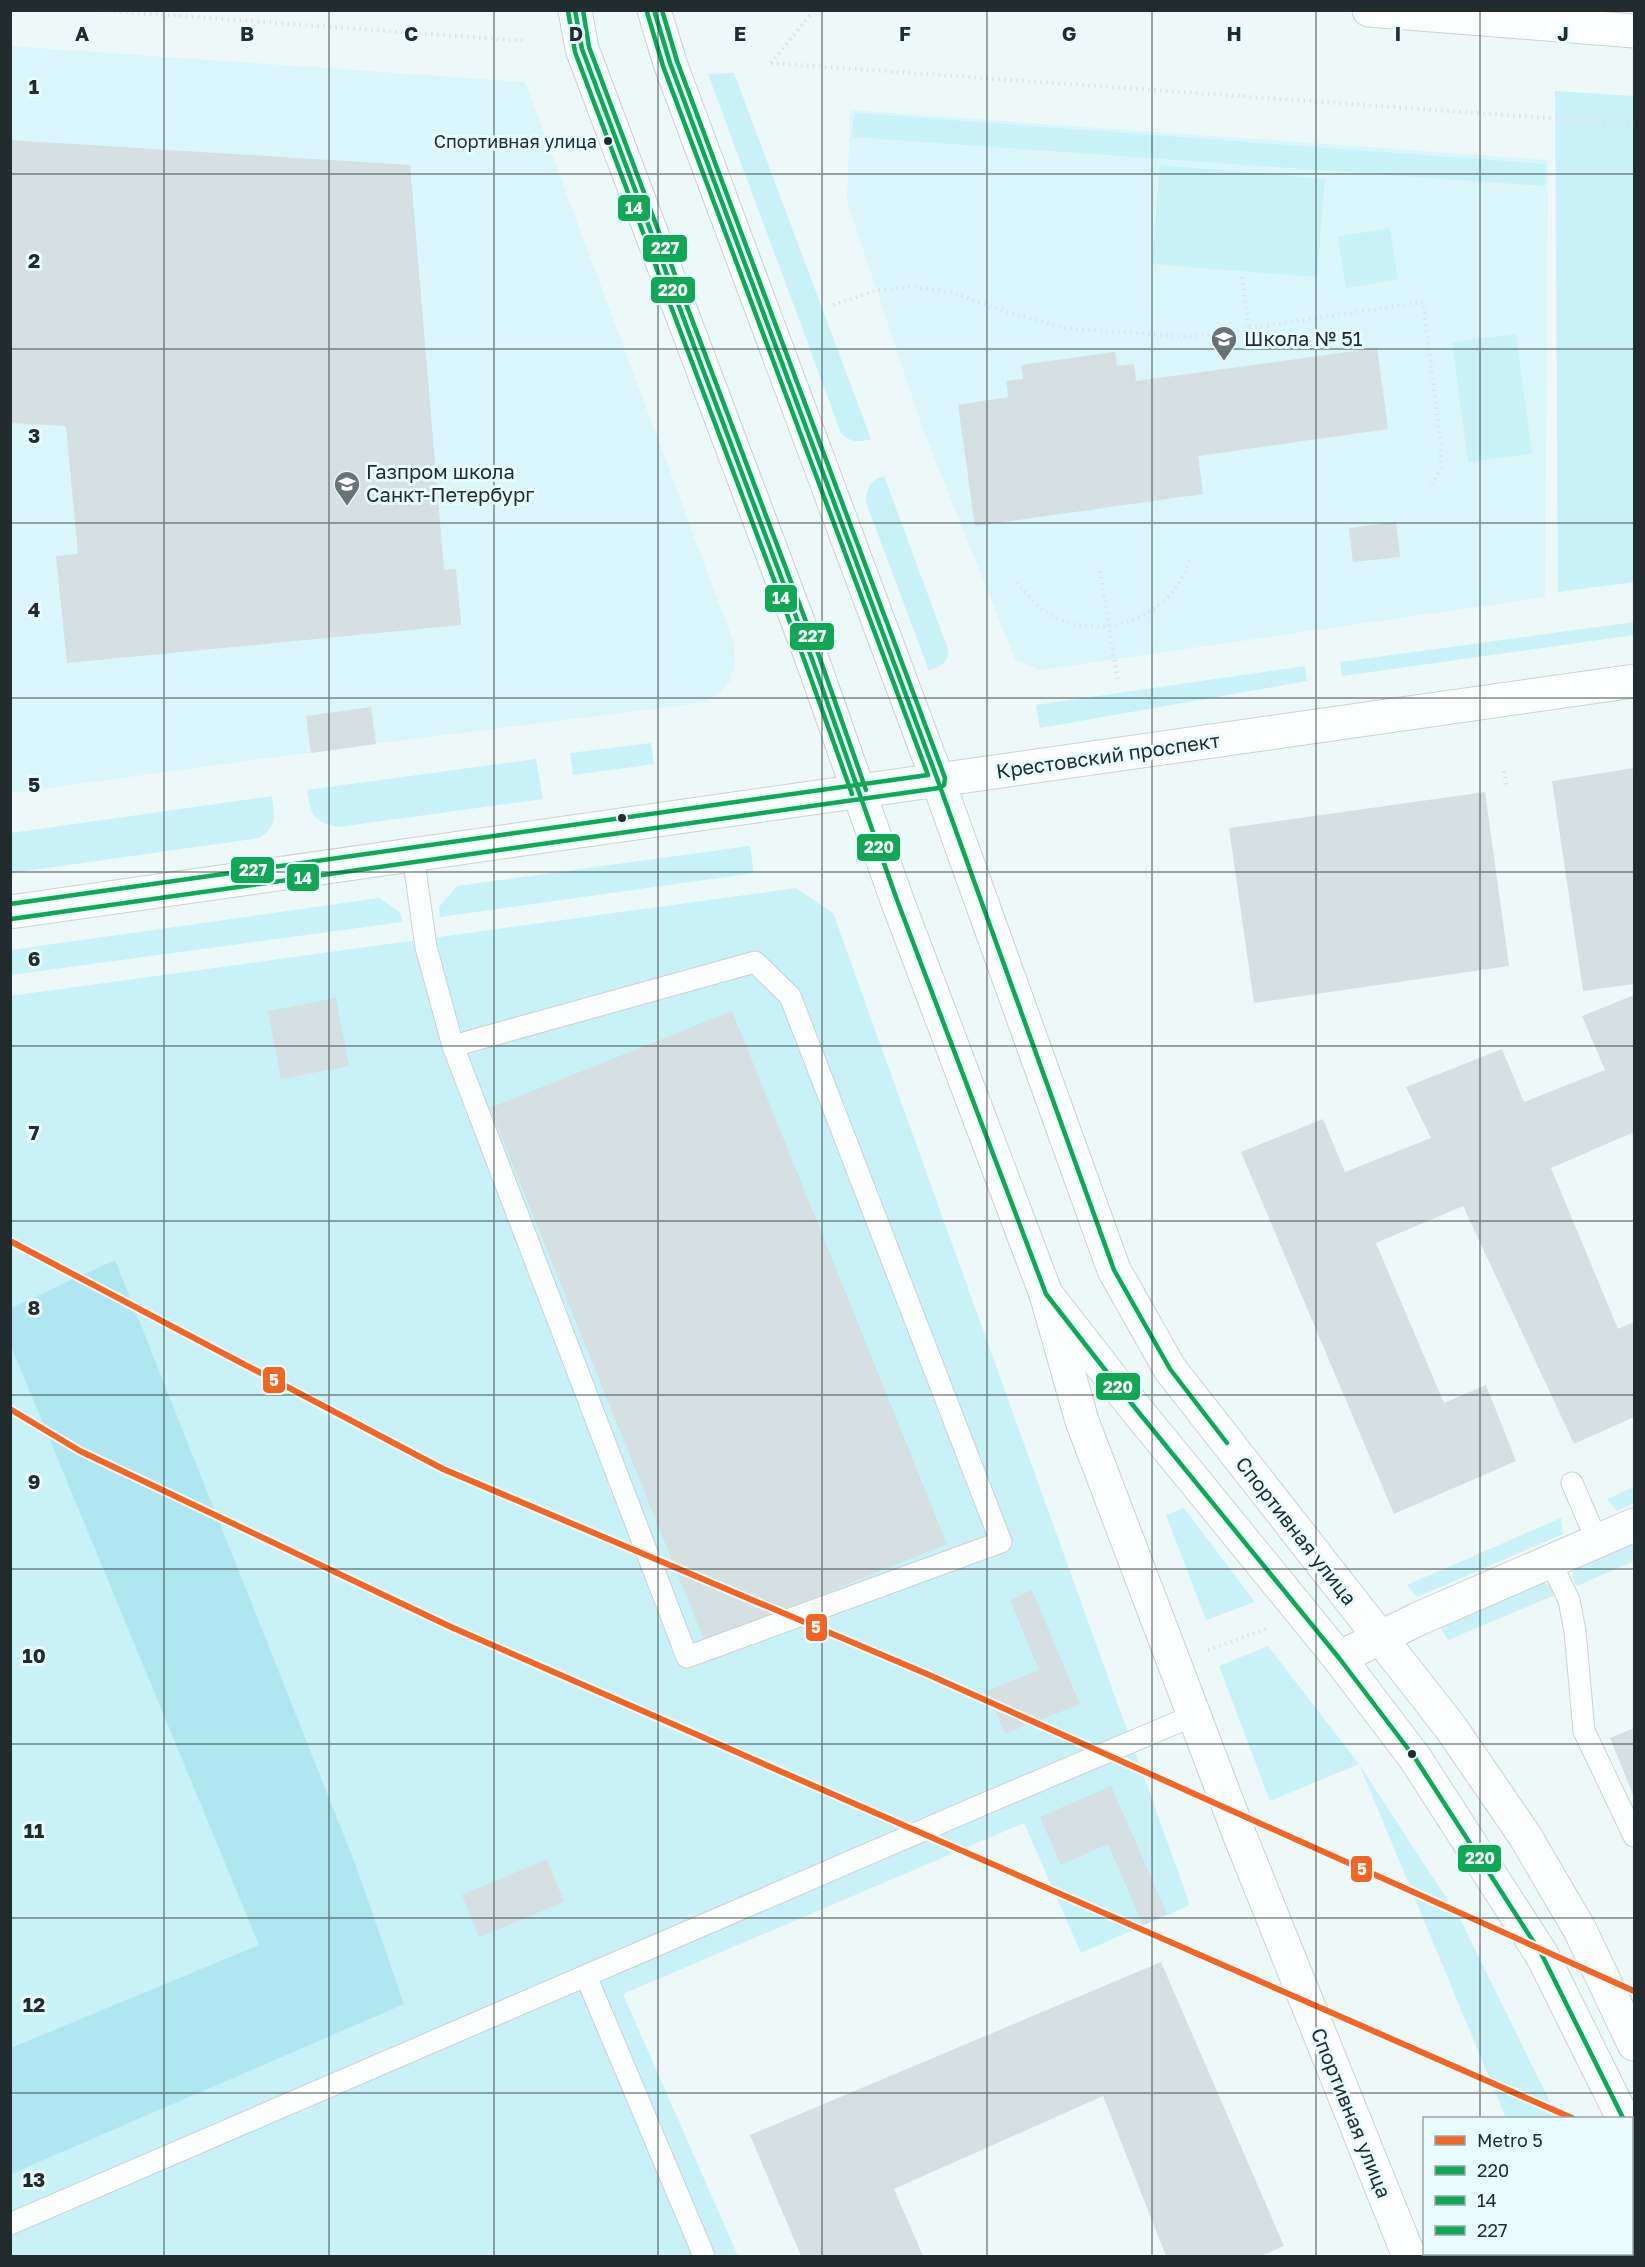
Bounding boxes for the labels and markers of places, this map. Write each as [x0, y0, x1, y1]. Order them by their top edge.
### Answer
place label: Спортивная улица [434, 130, 597, 152]
marker: Спортивная улица [602, 135, 614, 147]
school or university icon: Школа № 51 [1209, 324, 1239, 362]
place label: Школа № 51 [1244, 326, 1363, 350]
place label: Газпром школа Санкт-Петербург [366, 459, 535, 506]
school or university icon: Газпром школа Санкт-Петербург [332, 469, 362, 507]
unlabelled marker [616, 812, 628, 824]
unlabelled marker [1406, 1748, 1418, 1760]

